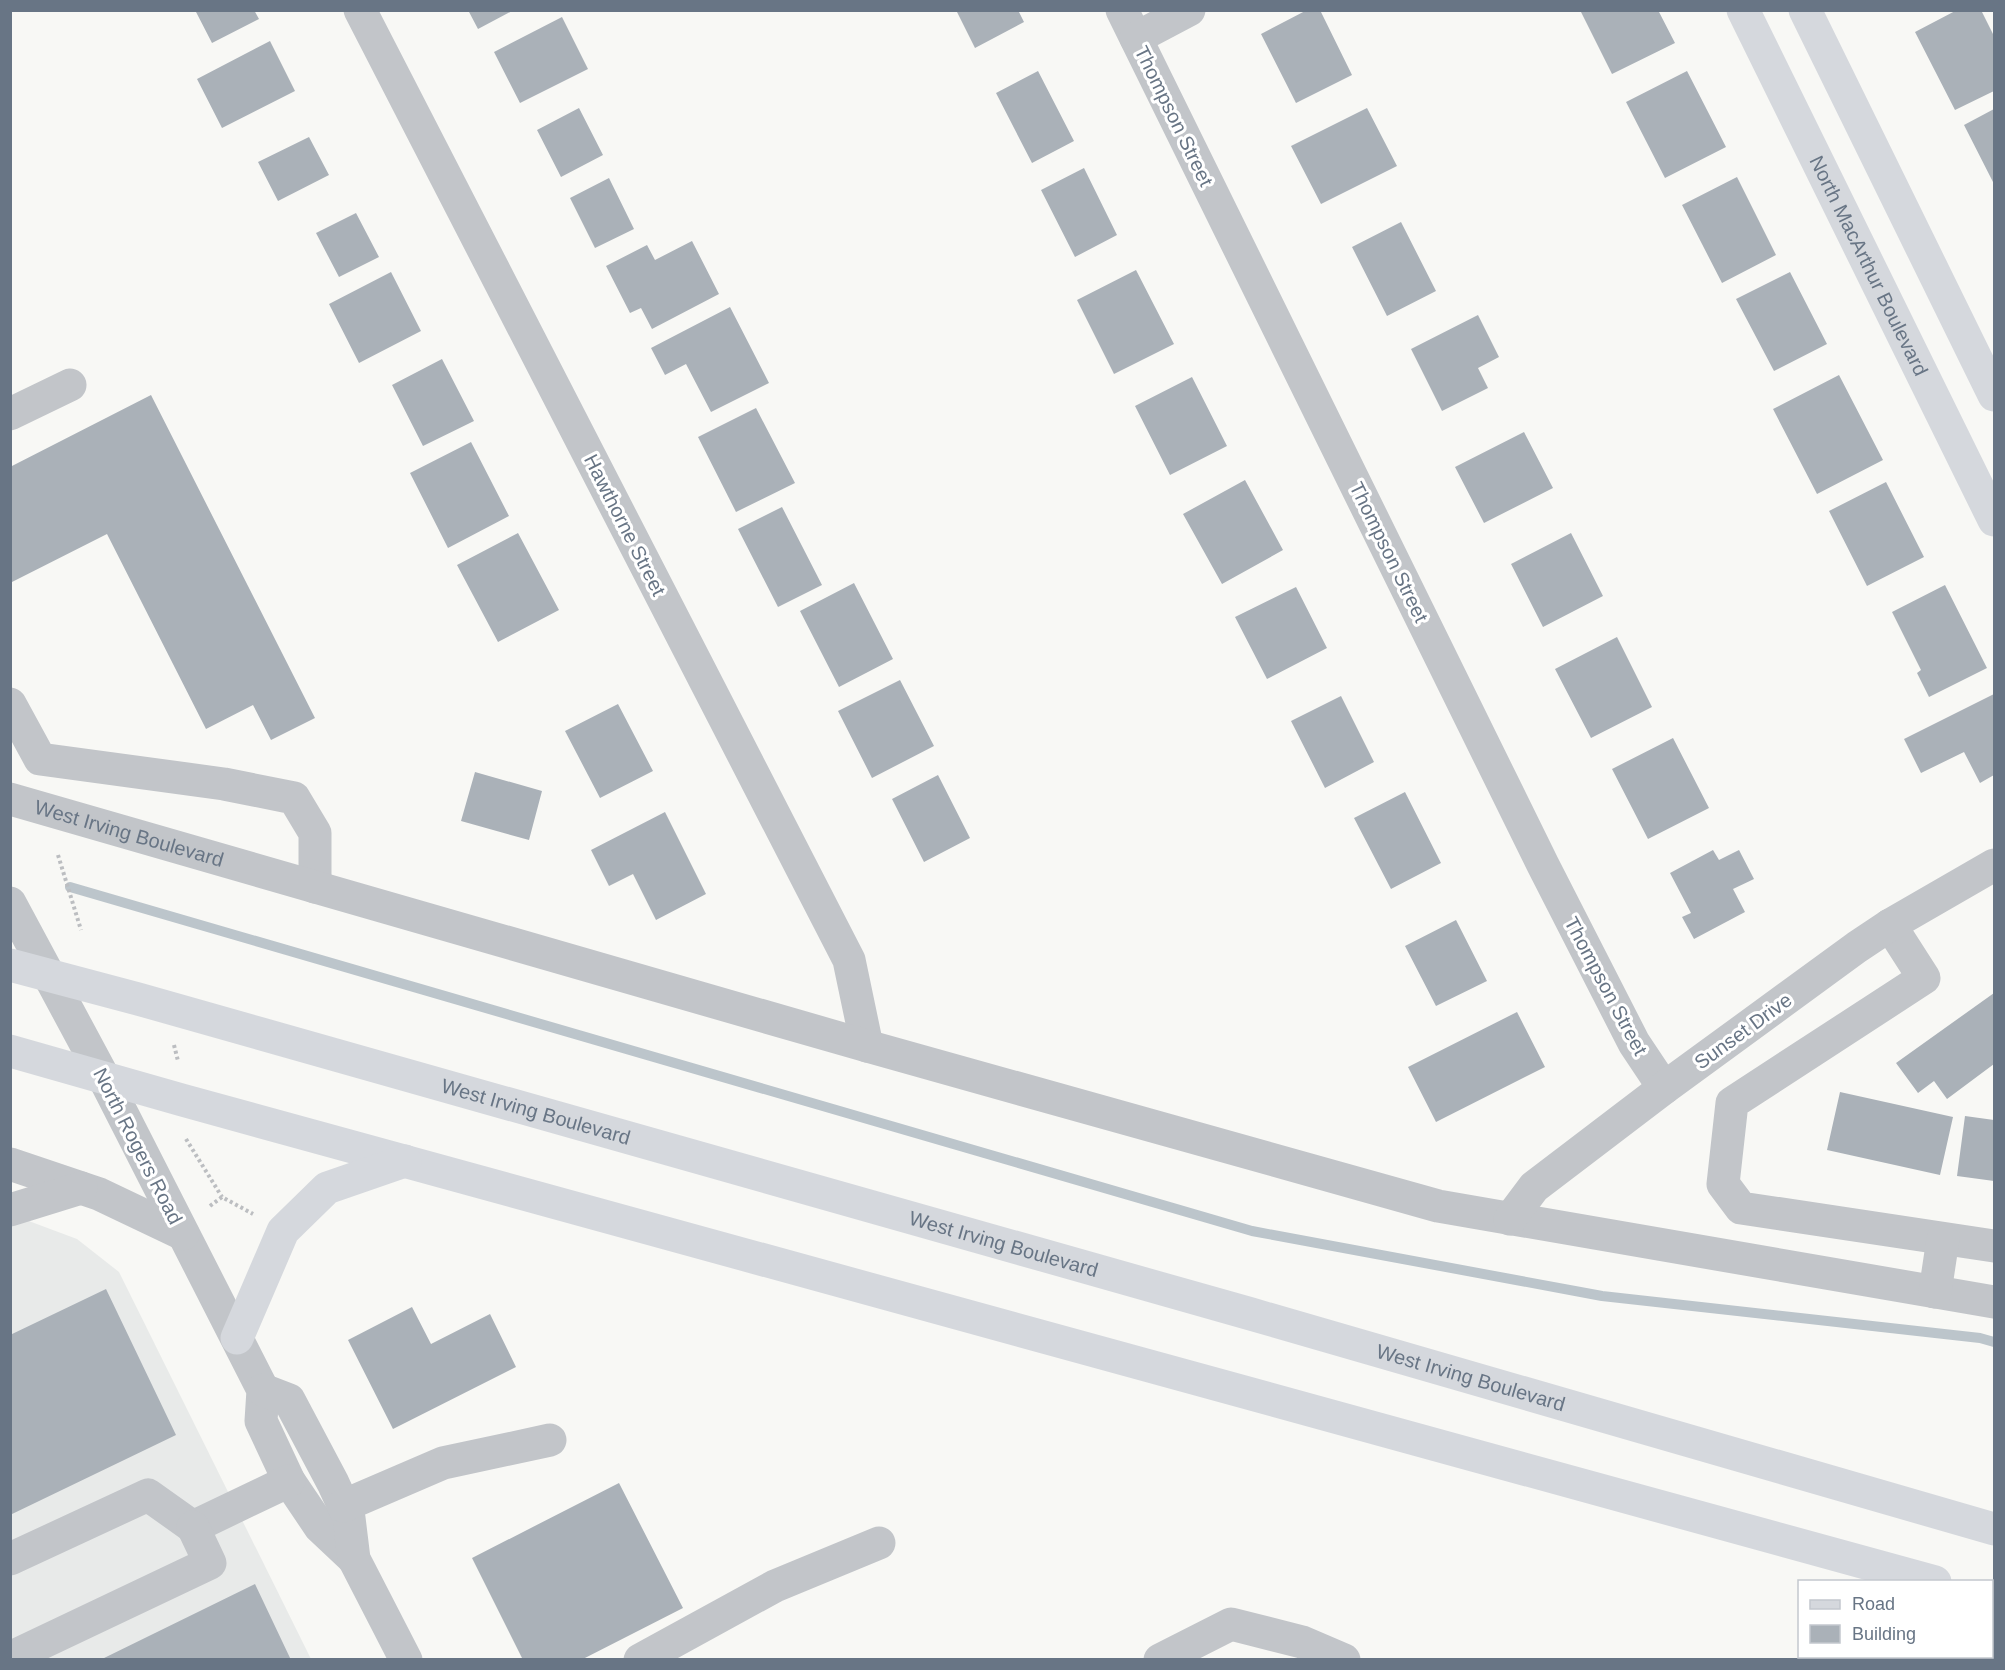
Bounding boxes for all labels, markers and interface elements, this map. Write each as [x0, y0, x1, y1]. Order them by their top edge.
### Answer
street label: Thompson Street [1130, 42, 1218, 190]
street label: North MacArthur Boulevard [1805, 152, 1932, 379]
street label: Hawthorne Street [580, 451, 670, 600]
street label: Thompson Street [1345, 478, 1433, 626]
street label: West Irving Boulevard [32, 796, 226, 871]
street label: Thompson Street [1560, 913, 1652, 1059]
street label: Sunset Drive [1690, 988, 1796, 1074]
street label: North Rogers Road [89, 1064, 187, 1228]
street label: West Irving Boulevard [439, 1074, 633, 1149]
street label: West Irving Boulevard [907, 1207, 1101, 1281]
street label: West Irving Boulevard [1374, 1340, 1568, 1415]
legend [1798, 1580, 1993, 1658]
text: Road [1852, 1594, 1895, 1614]
text: Building [1852, 1624, 1916, 1644]

